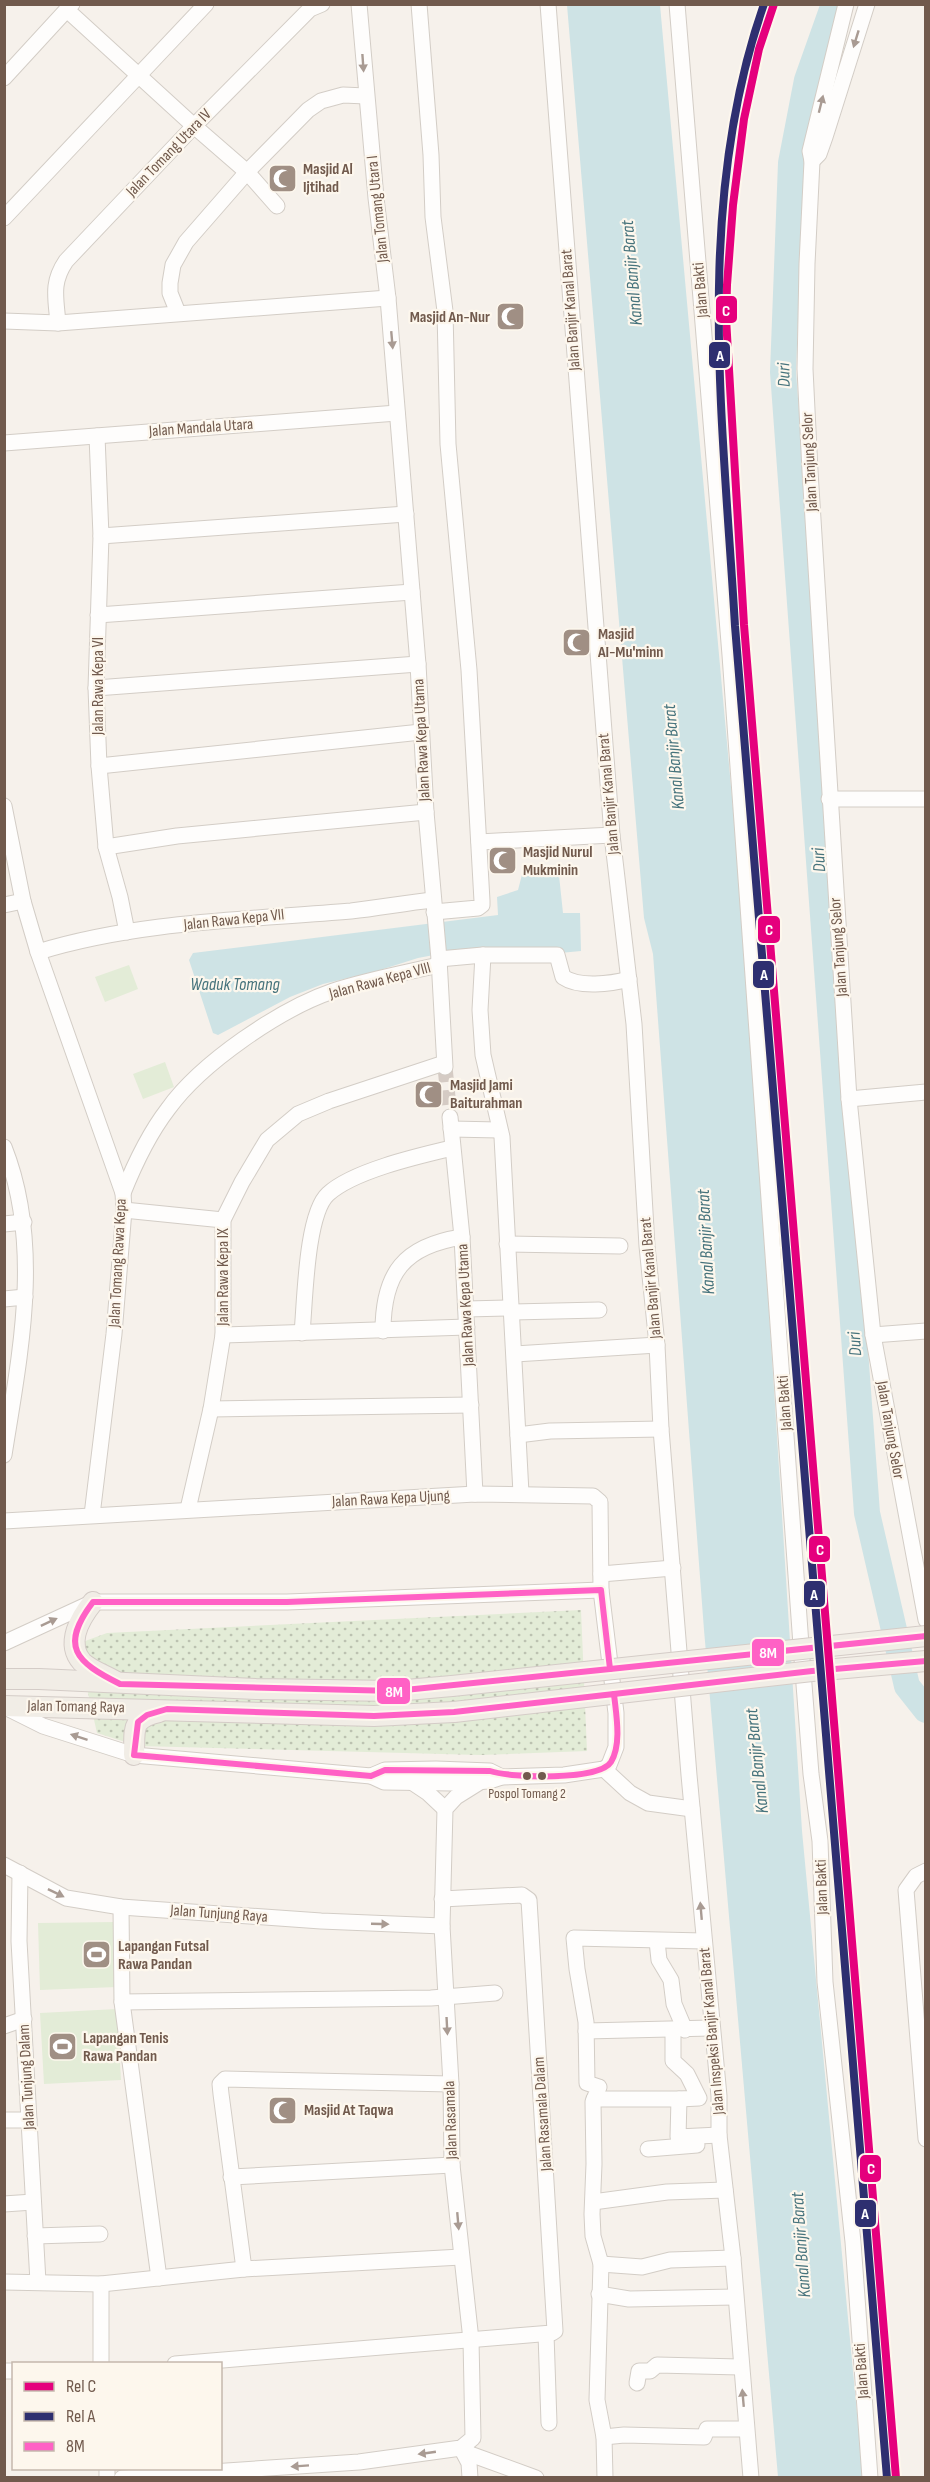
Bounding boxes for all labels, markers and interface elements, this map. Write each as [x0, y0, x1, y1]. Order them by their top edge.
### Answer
one-way arrow [851, 30, 860, 48]
one-way arrow [358, 53, 368, 72]
one-way arrow [817, 95, 827, 113]
street label: Jalan Tomang Utara IV [122, 105, 216, 202]
street label: Jalan Tomang Utara I [363, 155, 393, 264]
place label: Masjid Al Ijtihad [303, 160, 353, 197]
mosque icon: Masjid Al Ijtihad [266, 162, 298, 194]
water label: Kanal Banjir Barat [617, 219, 647, 326]
street label: Jalan Banjir Kanal Barat [557, 249, 585, 372]
street label: Jalan Bakti [689, 262, 713, 319]
line badge: C [715, 295, 738, 324]
mosque icon: Masjid An-Nur [495, 301, 527, 333]
text: C [722, 302, 730, 321]
place label: Masjid An-Nur [410, 308, 490, 327]
one-way arrow [387, 331, 396, 350]
line badge: A [708, 341, 731, 369]
text: A [715, 347, 724, 366]
water label: Duri [773, 362, 795, 387]
street label: Jalan Tanjung Selor [798, 412, 822, 513]
street label: Jalan Mandala Utara [147, 415, 254, 441]
place label: Masjid AI-Mu'minn [597, 625, 663, 662]
mosque icon: Masjid AI-Mu'minn [561, 627, 593, 659]
street label: Jalan Rawa Kepa VI [89, 637, 108, 736]
street label: Jalan Rawa Kepa Utama [409, 678, 435, 803]
water label: Kanal Banjir Barat [659, 703, 689, 810]
street label: Jalan Banjir Kanal Barat [594, 732, 624, 856]
place label: Masjid Nurul Mukminin [523, 843, 592, 880]
mosque icon: Masjid Nurul Mukminin [486, 845, 518, 877]
water label: Duri [808, 846, 830, 873]
street label: Jalan Tanjung Selor [826, 896, 852, 998]
street label: Jalan Rawa Kepa VII [182, 905, 285, 935]
line badge: C [757, 915, 781, 944]
text: C [765, 921, 773, 940]
street label: Jalan Rawa Kepa VIII [326, 958, 433, 1004]
line badge: A [752, 960, 775, 989]
text: A [759, 966, 768, 985]
water label: Waduk Tomang [190, 974, 280, 995]
place label: Masjid Jami Baiturahman [450, 1076, 522, 1113]
mosque icon: Masjid Jami Baiturahman [413, 1078, 445, 1110]
water label: Kanal Banjir Barat [693, 1188, 719, 1295]
street label: Jalan Tomang Rawa Kepa [105, 1198, 131, 1329]
street label: Jalan Banjir Kanal Barat [636, 1216, 666, 1340]
street label: Jalan Rawa Kepa IX [214, 1228, 233, 1327]
street label: Jalan Rawa Kepa Utama [453, 1243, 479, 1368]
water label: Duri [844, 1330, 866, 1357]
street label: Jalan Bakti [774, 1375, 796, 1432]
street label: Jalan Tanjung Selor [872, 1379, 908, 1481]
street label: Jalan Rawa Kepa Ujung [331, 1486, 450, 1512]
line badge: C [808, 1535, 831, 1563]
text: C [816, 1541, 824, 1560]
line badge: A [803, 1580, 826, 1608]
text: A [809, 1586, 818, 1605]
one-way arrow [40, 1617, 57, 1626]
line badge: 8M [751, 1638, 785, 1667]
text: 8M [759, 1644, 777, 1663]
line badge: 8M [376, 1677, 411, 1705]
text: 8M [385, 1683, 403, 1702]
street label: Jalan Tomang Raya [26, 1697, 125, 1717]
water label: Kanal Banjir Barat [741, 1707, 773, 1815]
one-way arrow [70, 1732, 88, 1741]
marker: Pospol Tomang 2 [521, 1770, 533, 1782]
unlabelled marker [536, 1770, 548, 1782]
place label: Pospol Tomang 2 [488, 1785, 566, 1802]
street label: Jalan Bakti [812, 1859, 832, 1916]
one-way arrow [47, 1888, 64, 1897]
street label: Jalan Tunjung Raya [169, 1901, 268, 1927]
one-way arrow [696, 1902, 706, 1921]
one-way arrow [370, 1919, 389, 1928]
place label: Lapangan Futsal Rawa Pandan [118, 1937, 209, 1974]
sports icon: Lapangan Futsal Rawa Pandan [81, 1939, 113, 1971]
street label: Jalan Inspeksi Banjir Kanal Barat [695, 1947, 729, 2116]
one-way arrow [443, 2017, 452, 2036]
street label: Jalan Tunjung Dalam [15, 2024, 39, 2131]
place label: Lapangan Tenis Rawa Pandan [83, 2029, 169, 2066]
sports icon: Lapangan Tenis Rawa Pandan [46, 2031, 78, 2063]
street label: Jalan Rasamala Dalam [530, 2056, 557, 2173]
street label: Jalan Rasamala [440, 2080, 462, 2161]
mosque icon: Masjid At Taqwa [267, 2094, 299, 2126]
place label: Masjid At Taqwa [304, 2101, 394, 2120]
line badge: C [859, 2154, 882, 2183]
text: C [867, 2160, 875, 2179]
water label: Kanal Banjir Barat [787, 2191, 815, 2298]
line badge: A [854, 2199, 877, 2228]
text: A [860, 2205, 869, 2224]
one-way arrow [453, 2212, 462, 2231]
street label: Jalan Bakti [851, 2343, 873, 2400]
legend [12, 2362, 222, 2470]
text: Rel C [66, 2376, 96, 2397]
one-way arrow [738, 2389, 748, 2408]
text: Rel A [66, 2406, 96, 2427]
text: 8M [66, 2436, 85, 2457]
one-way arrow [417, 2448, 436, 2457]
one-way arrow [291, 2461, 310, 2470]

